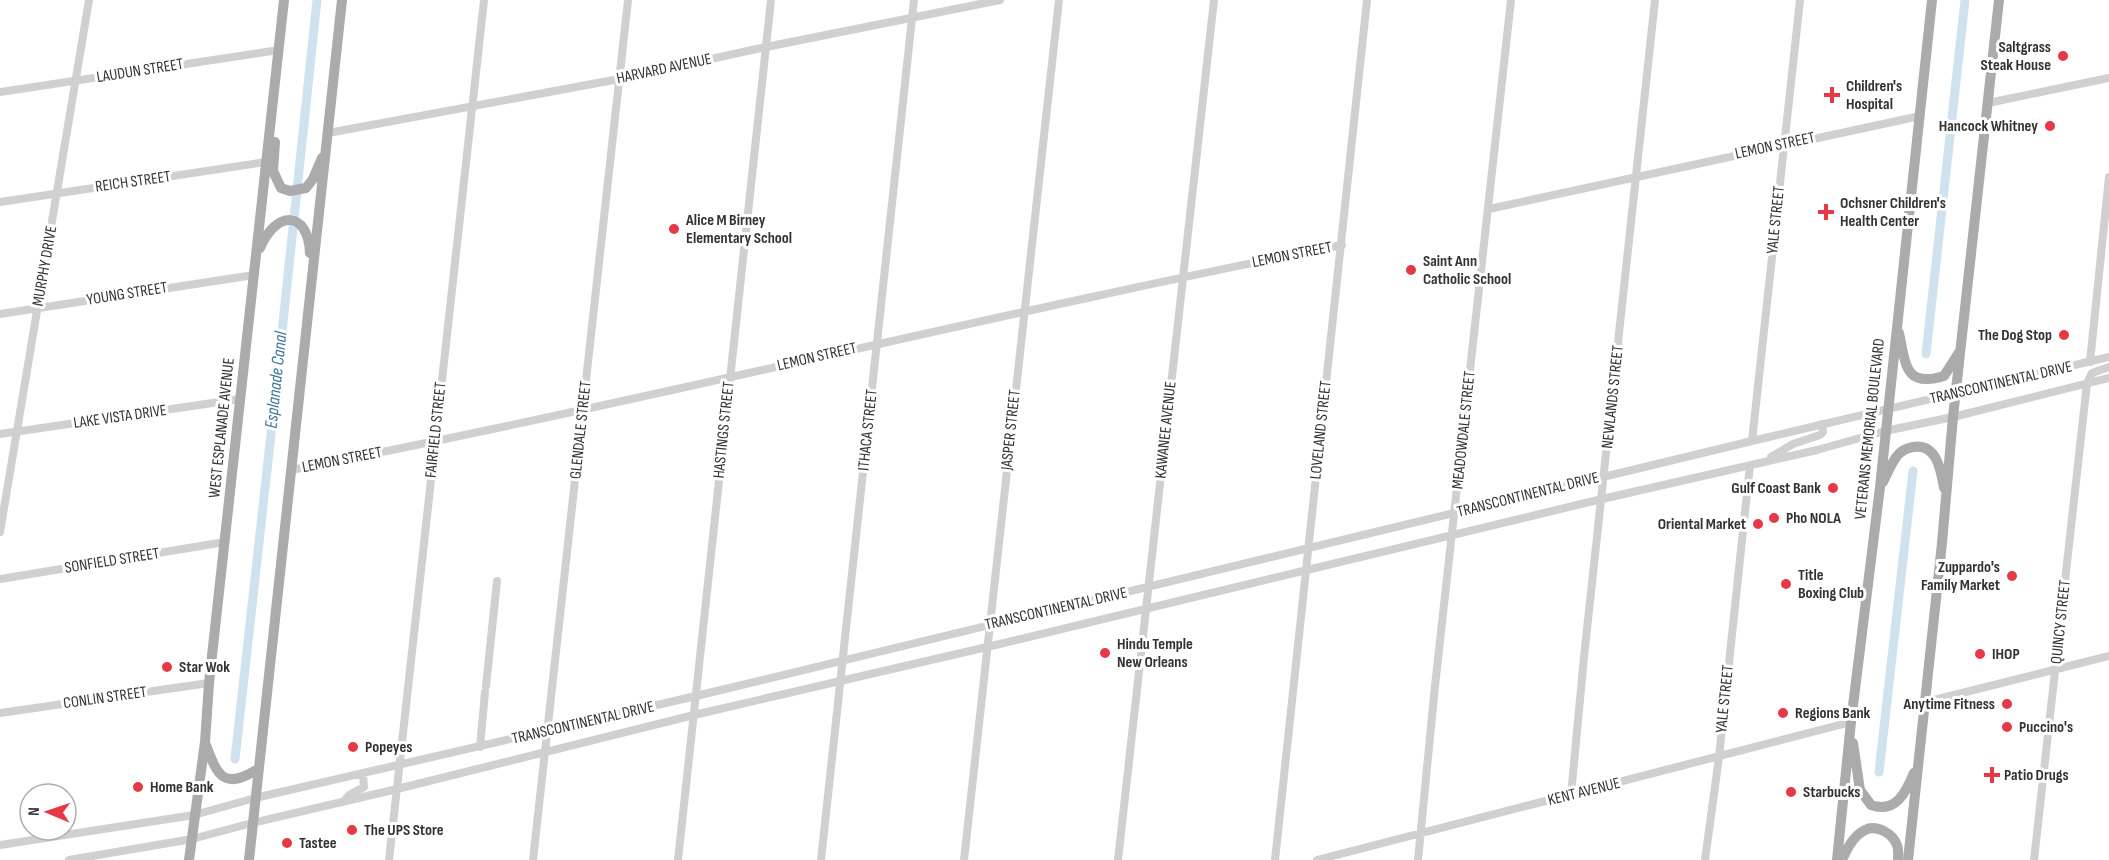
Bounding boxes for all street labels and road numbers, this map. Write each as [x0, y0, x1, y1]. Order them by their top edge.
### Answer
street label: HARVARD AVENUE [615, 50, 713, 88]
street label: LAUDUN STREET [95, 55, 185, 87]
street label: LEMON STREET [1733, 128, 1817, 164]
street label: REICH STREET [94, 167, 172, 197]
street label: YALE STREET [1763, 185, 1789, 255]
street label: MURPHY DRIVE [29, 224, 61, 308]
street label: LEMON STREET [1250, 238, 1334, 272]
street label: YOUNG STREET [85, 278, 169, 310]
street label: VETERANS MEMORIAL BOULEVARD [1851, 337, 1889, 521]
street label: LEMON STREET [775, 339, 859, 375]
street label: NEWLANDS STREET [1598, 344, 1628, 450]
street label: WEST ESPLANADE AVENUE [205, 357, 239, 499]
street label: TRANSCONTINENTAL DRIVE [1928, 357, 2074, 409]
street label: MEADOWDALE STREET [1448, 369, 1480, 490]
street label: GLENDALE STREET [566, 379, 596, 480]
street label: LOVELAND STREET [1306, 379, 1336, 480]
street label: HASTINGS STREET [709, 380, 739, 479]
street label: FAIRFIELD STREET [422, 381, 451, 479]
street label: KAWANEE AVENUE [1151, 381, 1181, 479]
street label: ITHACA STREET [854, 388, 882, 472]
street label: JASPER STREET [997, 388, 1025, 472]
street label: LAKE VISTA DRIVE [72, 401, 168, 433]
street label: LEMON STREET [300, 443, 384, 477]
street label: TRANSCONTINENTAL DRIVE [1455, 468, 1601, 522]
street label: SONFIELD STREET [63, 544, 161, 578]
street label: QUINCY STREET [2047, 579, 2075, 665]
street label: TRANSCONTINENTAL DRIVE [983, 583, 1129, 635]
street label: YALE STREET [1712, 664, 1738, 734]
street label: CONLIN STREET [62, 683, 148, 713]
street label: TRANSCONTINENTAL DRIVE [510, 697, 656, 749]
street label: KENT AVENUE [1546, 774, 1622, 810]

